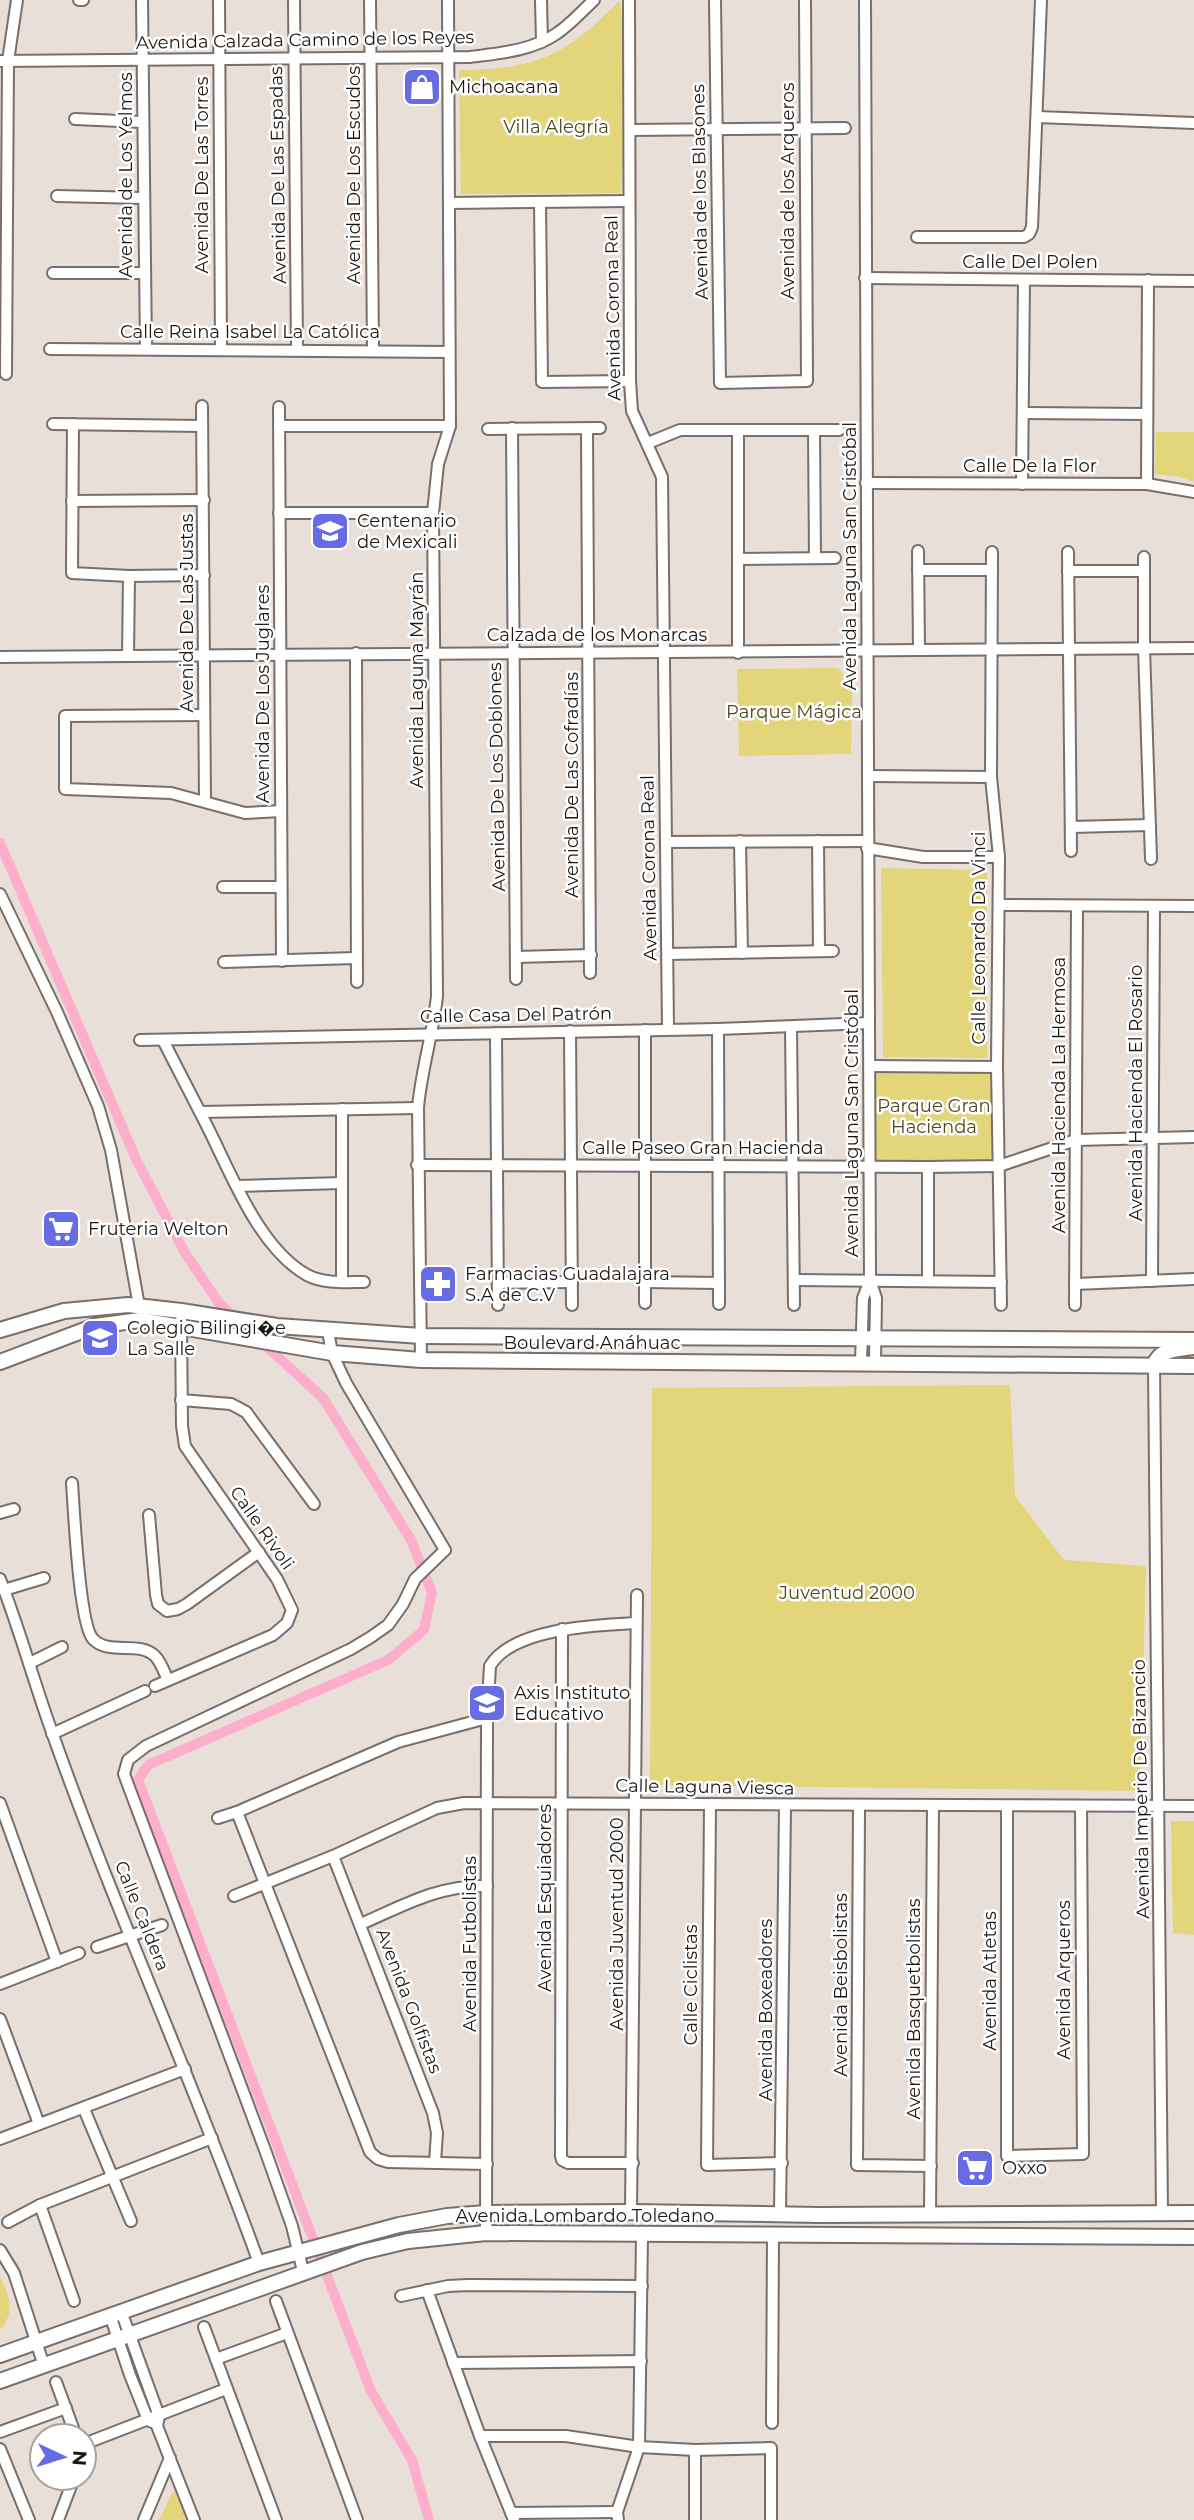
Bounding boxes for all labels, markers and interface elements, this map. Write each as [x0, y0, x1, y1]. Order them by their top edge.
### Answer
street label: Avenida Calzada Camino de los Reyes [136, 26, 475, 54]
street label: Avenida De Las Espadas [265, 66, 291, 284]
street label: Avenida De Los Escudos [343, 66, 365, 284]
shop icon: Michoacana [401, 66, 443, 108]
street label: Avenida de Los Yelmos [115, 72, 137, 278]
street label: Avenida De Las Torres [191, 76, 213, 273]
place label: Michoacana [449, 76, 559, 98]
street label: Avenida de los Arqueros [777, 82, 799, 299]
street label: Avenida de los Blasones [687, 84, 713, 300]
park label: Villa Alegría [503, 116, 609, 138]
street label: Avenida Corona Real [600, 215, 626, 401]
street label: Calle Del Polen [962, 251, 1098, 273]
street label: Calle Reina Isabel La Católica [120, 321, 380, 343]
street label: Avenida Laguna San Cristóbal [839, 422, 861, 690]
street label: Calle De la Flor [963, 455, 1097, 477]
school or university icon: Centenario de Mexicali [309, 510, 351, 552]
place label: Centenario de Mexicali [357, 510, 457, 553]
street label: Avenida De Las Justas [176, 513, 198, 712]
street label: Avenida Laguna Mayrán [406, 572, 428, 789]
street label: Avenida De Los Juglares [252, 584, 274, 803]
street label: Calzada de los Monarcas [487, 624, 708, 646]
street label: Avenida De Los Doblones [484, 662, 510, 892]
street label: Avenida De Las Cofradías [561, 672, 583, 898]
park label: Parque Mágica [726, 701, 862, 723]
street label: Avenida Corona Real [636, 775, 662, 961]
street label: Calle Leonardo Da Vinci [968, 831, 990, 1045]
street label: Avenida Hacienda La Hermosa [1048, 957, 1070, 1233]
street label: Avenida Hacienda El Rosario [1125, 965, 1147, 1221]
street label: Avenida Laguna San Cristóbal [841, 989, 863, 1257]
street label: Calle Casa Del Patrón [420, 1002, 612, 1028]
park label: Parque Gran Hacienda [877, 1095, 991, 1138]
street label: Calle Paseo Gran Hacienda [582, 1137, 824, 1159]
supermarket icon: Fruteria Welton [40, 1208, 82, 1250]
place label: Fruteria Welton [88, 1218, 229, 1240]
pharmacy icon: Farmacias Guadalajara S.A de C.V [417, 1263, 459, 1305]
place label: Farmacias Guadalajara S.A de C.V [465, 1263, 670, 1306]
school or university icon: Colegio Bilingi�e La Salle [79, 1317, 121, 1359]
place label: Colegio Bilingi�e La Salle [127, 1317, 286, 1360]
street label: Boulevard Anáhuac [503, 1332, 681, 1354]
street label: Calle Rivoli [225, 1482, 299, 1574]
park label: Juventud 2000 [778, 1582, 915, 1604]
street label: Avenida Imperio De Bizancio [1128, 1659, 1154, 1919]
school or university icon: Axis Instituto Educativo [466, 1682, 508, 1724]
place label: Axis Instituto Educativo [514, 1682, 630, 1725]
street label: Calle Laguna Viesca [615, 1774, 795, 1800]
street label: Avenida Esquiadores [534, 1804, 556, 1992]
street label: Avenida Juventud 2000 [606, 1817, 628, 2031]
street label: Avenida Futbolistas [459, 1856, 481, 2032]
street label: Calle Caldera [110, 1858, 174, 1974]
street label: Avenida Beisbolistas [830, 1893, 852, 2077]
street label: Avenida Basquetbolistas [903, 1898, 925, 2120]
street label: Avenida Arqueros [1053, 1900, 1075, 2060]
street label: Avenida Atletas [979, 1911, 1001, 2051]
street label: Avenida Boxeadores [755, 1919, 777, 2101]
street label: Calle Ciclistas [680, 1924, 702, 2045]
street label: Avenida Golfistas [371, 1925, 447, 2077]
supermarket icon: Oxxo [954, 2147, 996, 2189]
place label: Oxxo [1002, 2157, 1047, 2179]
street label: Avenida Lombardo Toledano [456, 2205, 714, 2227]
north arrow [28, 2422, 98, 2492]
text: N [67, 2450, 91, 2467]

